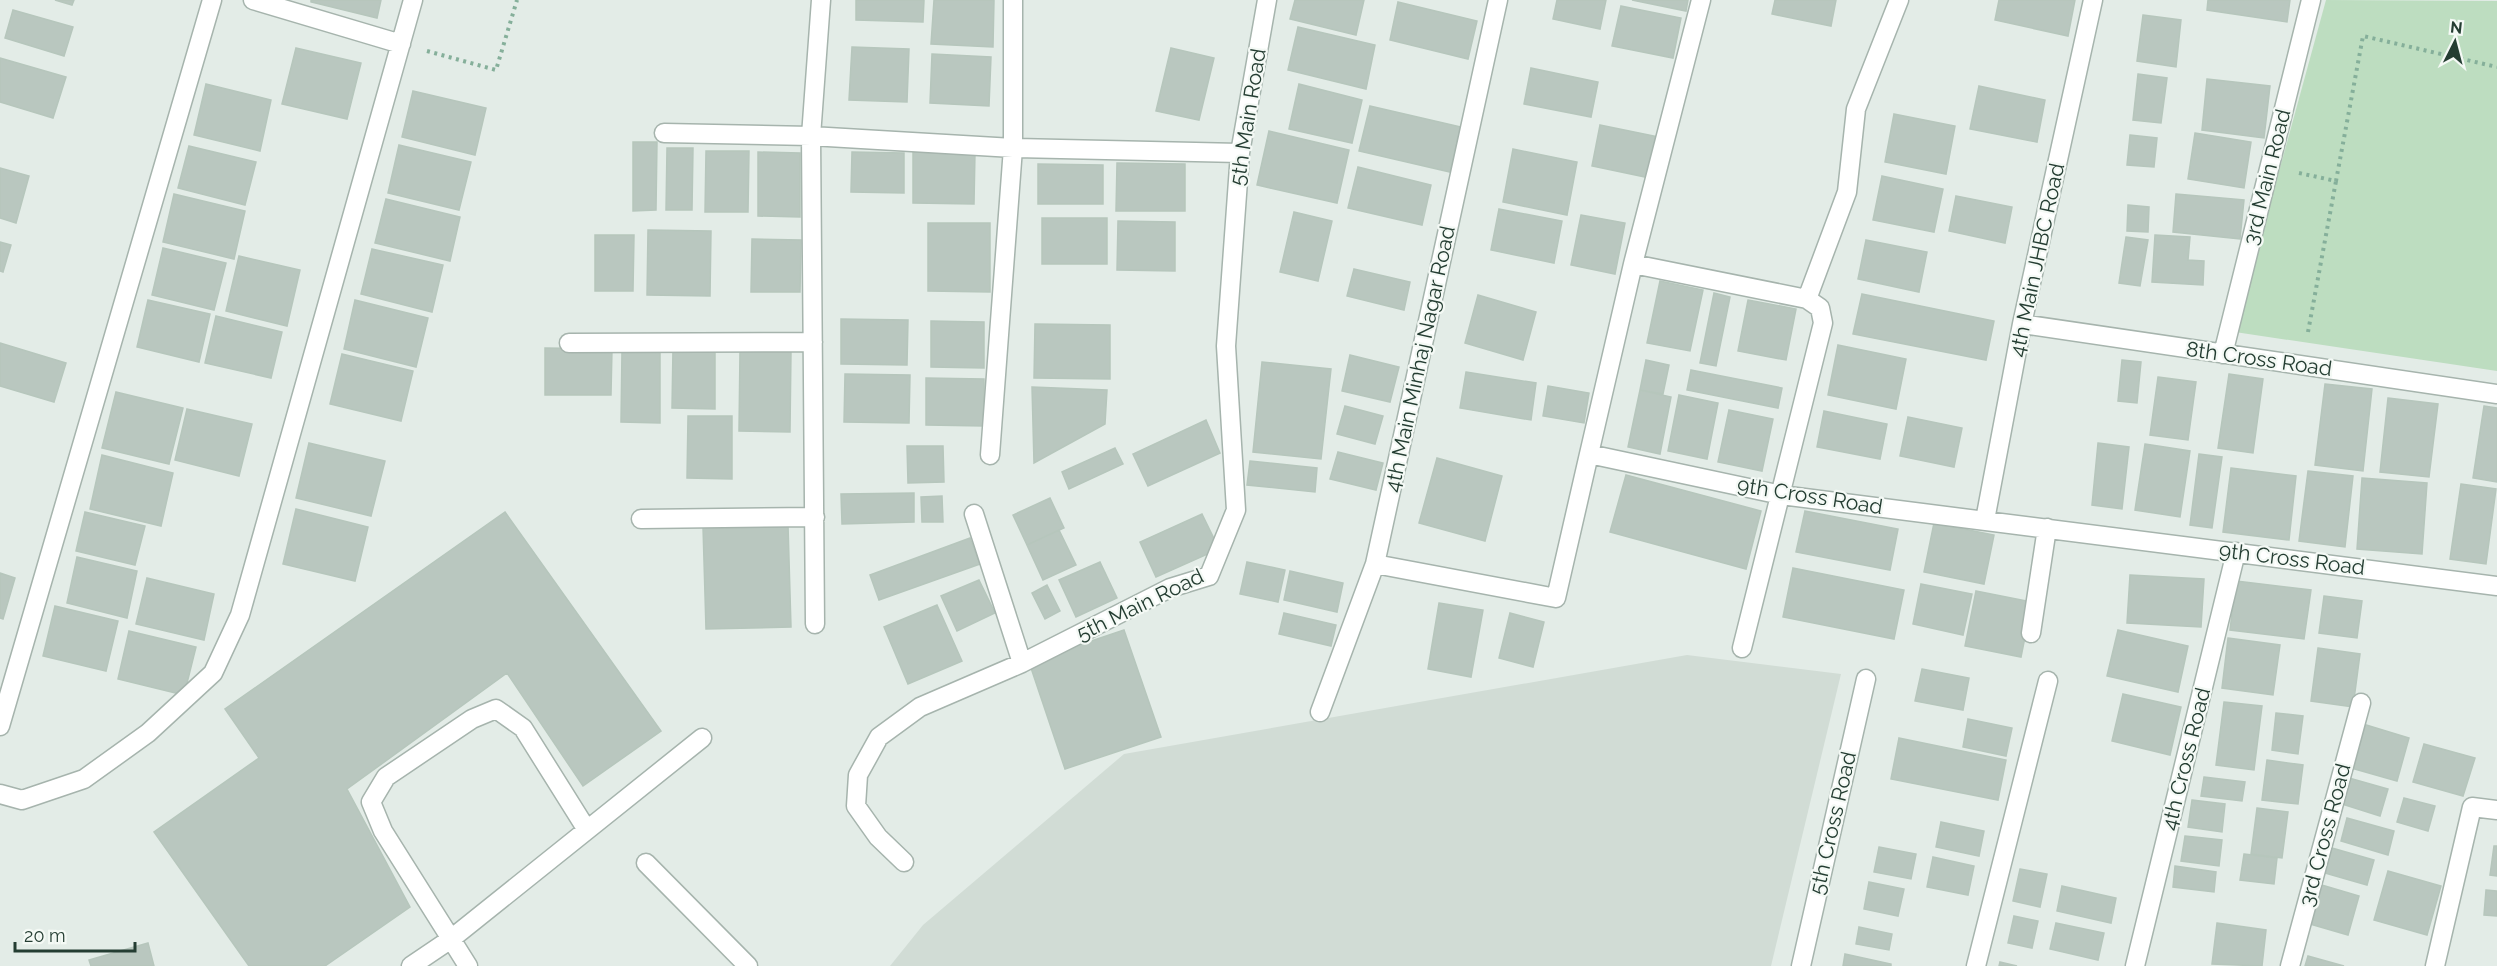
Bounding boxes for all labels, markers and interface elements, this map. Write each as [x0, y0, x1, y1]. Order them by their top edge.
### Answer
north arrow [2425, 12, 2485, 72]
text: N [2449, 17, 2464, 38]
street label: 5th Main Road [1224, 47, 1271, 187]
street label: 3rd Main Road [2238, 106, 2295, 247]
street label: 4th Main JHBC Road [2004, 161, 2069, 359]
street label: 4th Main Minhaj Nagar Road [1379, 223, 1460, 494]
street label: 8th Cross Road [2185, 336, 2334, 381]
street label: 9th Cross Road [1736, 472, 1885, 519]
street label: 9th Cross Road [2218, 537, 2366, 580]
street label: 5th Main Road [1072, 563, 1207, 646]
street label: 4th Cross Road [2156, 685, 2215, 833]
street label: 5th Cross Road [1804, 749, 1861, 897]
street label: 3rd Cross Road [2293, 761, 2356, 909]
scale bar [15, 915, 135, 953]
text: 20 m [24, 925, 66, 946]

